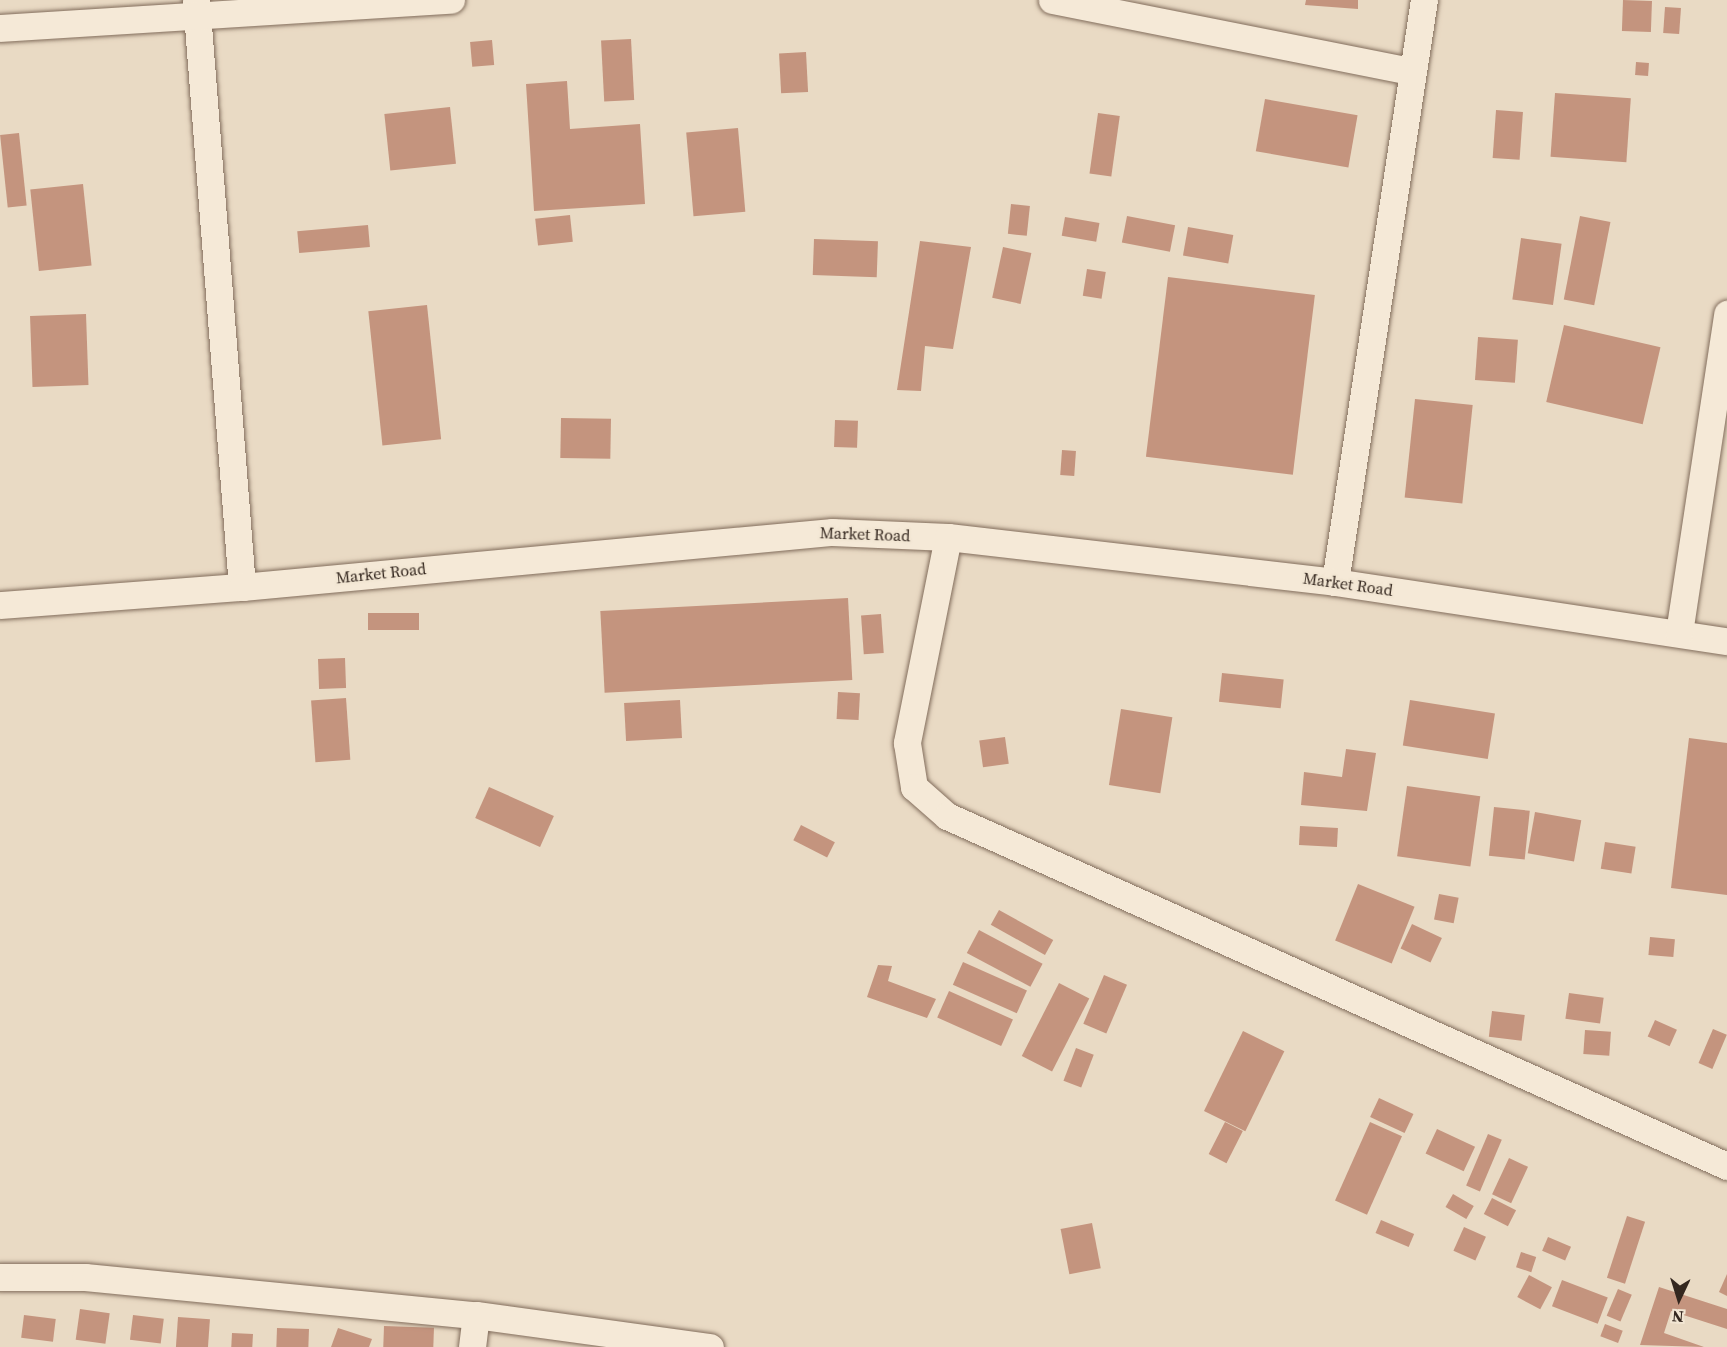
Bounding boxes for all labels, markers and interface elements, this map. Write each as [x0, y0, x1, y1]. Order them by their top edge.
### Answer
street label: Market Road [819, 523, 911, 545]
street label: Market Road [335, 559, 427, 587]
street label: Market Road [1302, 568, 1394, 600]
north arrow [1649, 1269, 1709, 1329]
text: N [1671, 1306, 1684, 1328]

